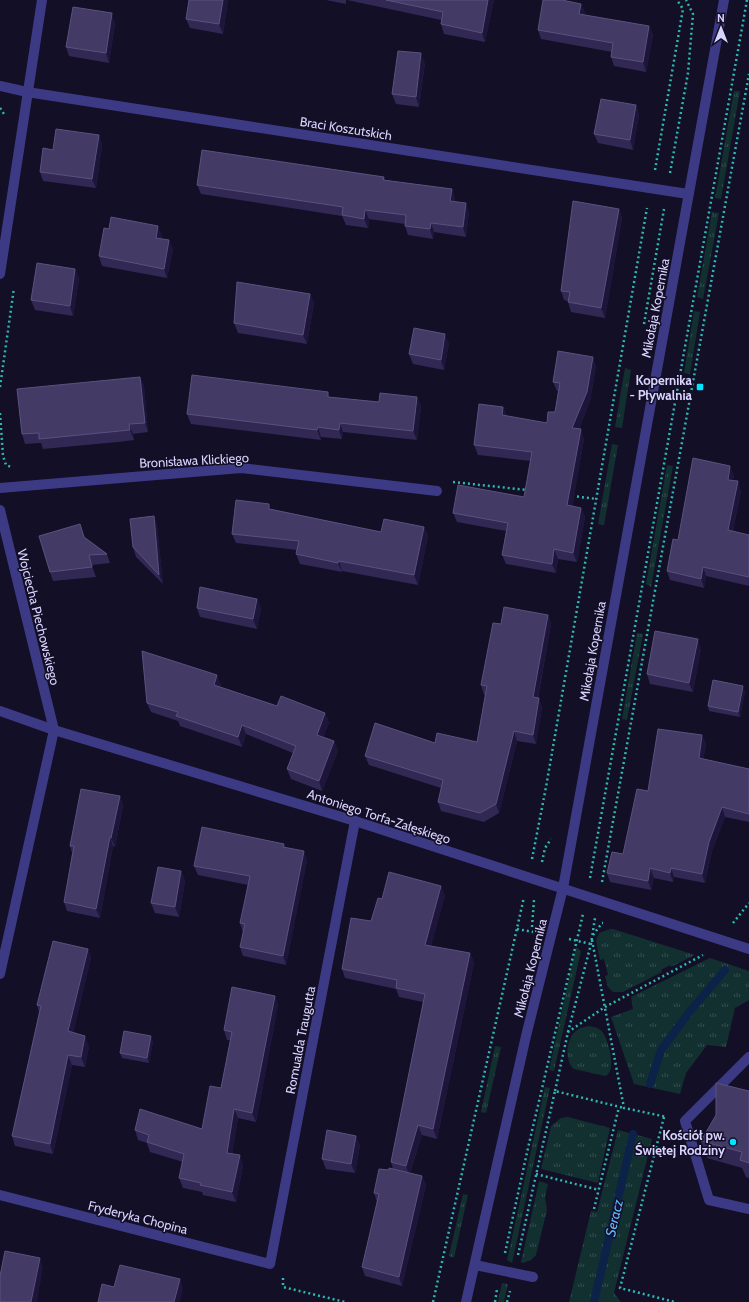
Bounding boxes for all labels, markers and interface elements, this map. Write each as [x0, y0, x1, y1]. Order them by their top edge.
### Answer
north arrow [701, 8, 741, 48]
text: N [717, 11, 725, 25]
street label: Braci Koszutskich [299, 113, 393, 143]
street label: Mikołaja Kopernika [637, 256, 674, 359]
place label: Kopernika - Pływalnia [630, 372, 693, 403]
marker: Kopernika - Pływalnia [695, 382, 705, 392]
street label: Bronisława Klickiego [139, 449, 249, 471]
street label: Wojciecha Piechowskiego [13, 547, 64, 687]
street label: Mikołaja Kopernika [575, 599, 610, 702]
street label: Antoniego Torfa-Załęskiego [305, 785, 453, 847]
street label: Mikołaja Kopernika [510, 916, 551, 1019]
street label: Romualda Traugutta [282, 984, 318, 1095]
place label: Kościół pw. Świętej Rodziny [635, 1127, 725, 1158]
marker: Kościół pw. Świętej Rodziny [728, 1137, 738, 1147]
street label: Fryderyka Chopina [87, 1197, 190, 1237]
water label: Seracz [601, 1197, 627, 1238]

